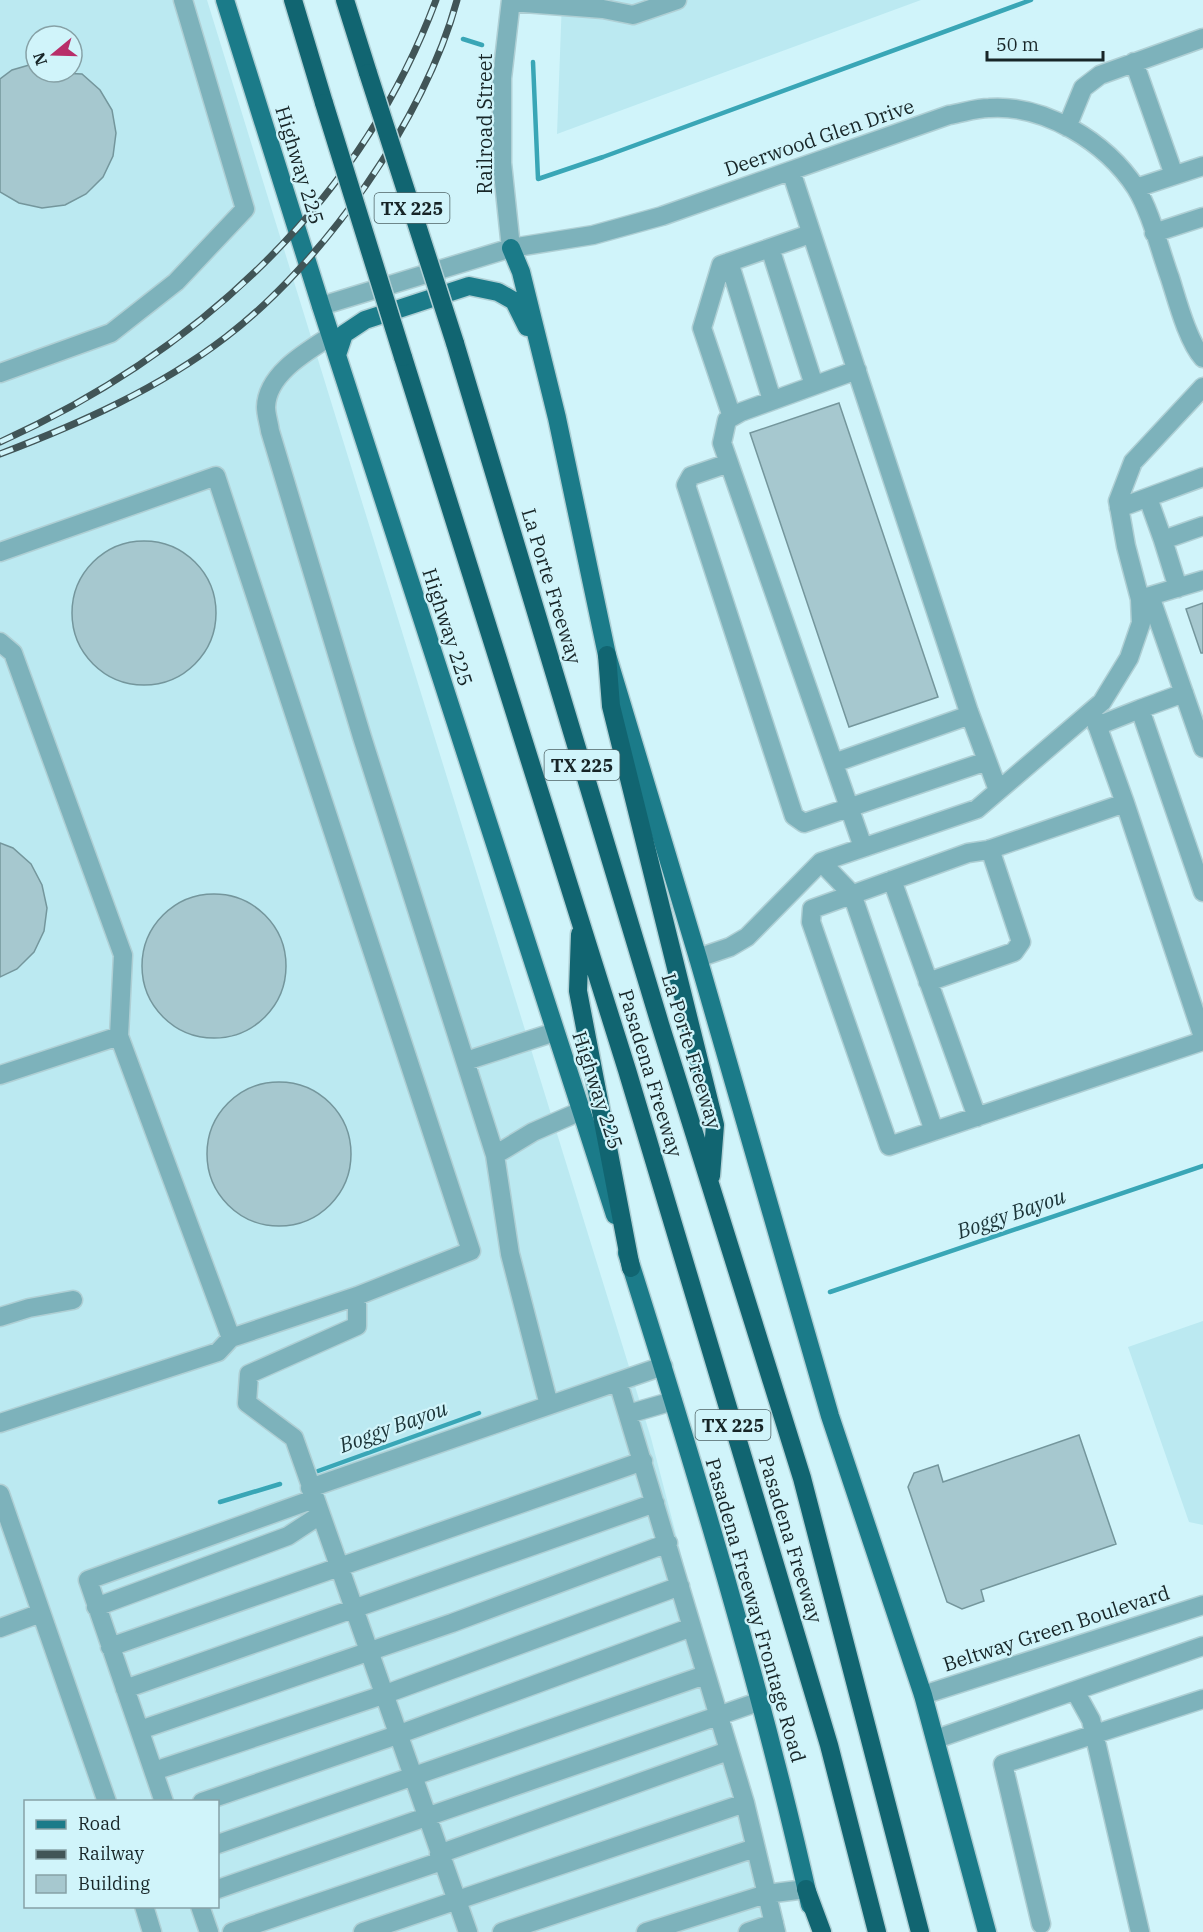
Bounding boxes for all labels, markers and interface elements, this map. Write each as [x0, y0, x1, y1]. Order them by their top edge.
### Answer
north arrow [24, 24, 84, 84]
scale bar [987, 24, 1102, 62]
text: 50 m [996, 33, 1039, 56]
text: N [28, 50, 51, 68]
street label: Railroad Street [471, 54, 498, 194]
street label: Deerwood Glen Drive [720, 92, 918, 182]
street label: Highway 225 [269, 102, 331, 228]
road number: TX 225 [374, 193, 450, 223]
street label: La Porte Freeway [515, 505, 589, 667]
street label: Highway 225 [416, 565, 480, 689]
road number: TX 225 [544, 750, 620, 780]
street label: La Porte Freeway [655, 970, 729, 1132]
street label: Pasadena Freeway [613, 986, 689, 1161]
street label: Highway 225 [566, 1028, 630, 1152]
water label: Boggy Bayou [952, 1181, 1069, 1245]
water label: Boggy Bayou [334, 1393, 451, 1459]
road number: TX 225 [696, 1410, 771, 1440]
street label: Pasadena Freeway [753, 1452, 829, 1627]
street label: Pasadena Freeway Frontage Road [700, 1455, 812, 1765]
street label: Beltway Green Boulevard [939, 1579, 1173, 1677]
legend [24, 1800, 219, 1908]
text: Road [78, 1812, 121, 1835]
text: Railway [78, 1842, 144, 1865]
text: Building [78, 1872, 150, 1895]

